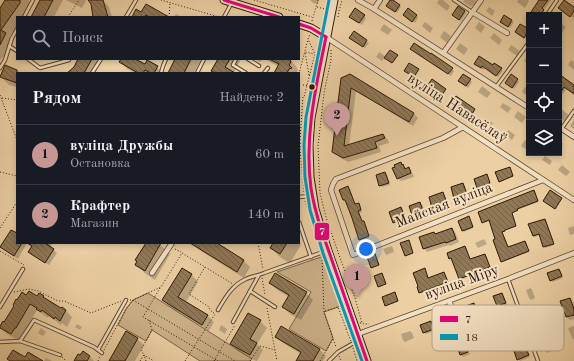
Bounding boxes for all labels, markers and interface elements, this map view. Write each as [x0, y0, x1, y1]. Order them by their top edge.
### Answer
map controls [526, 12, 562, 156]
button: + [526, 12, 562, 48]
search box [16, 16, 300, 60]
icon: search [30, 27, 52, 49]
text: Поиск [62, 31, 103, 46]
button: − [526, 48, 562, 84]
street label: вуліца Навасёлаў [404, 71, 510, 147]
unlabelled marker [307, 82, 317, 92]
button: locate [526, 84, 562, 120]
text: Рядом [32, 90, 81, 107]
text: Найдено: 2 [220, 91, 284, 104]
pin: 2 [324, 103, 350, 136]
button: layers [526, 120, 562, 156]
text: вуліца Дружбы [70, 139, 173, 154]
text: 1 [41, 148, 49, 161]
text: 60 m [255, 148, 284, 161]
text: Остановка [70, 157, 130, 170]
street label: Майская вуліца [393, 180, 495, 231]
text: Крафтер [70, 199, 130, 214]
text: 2 [41, 208, 49, 221]
text: 140 m [247, 208, 284, 221]
text: Магазин [70, 217, 119, 230]
line badge: 7 [314, 222, 330, 241]
text: 7 [319, 227, 325, 238]
your location [356, 239, 376, 259]
street label: вуліца Міру [423, 263, 501, 303]
pin: 1 [344, 264, 370, 297]
legend [432, 305, 564, 351]
text: 7 [465, 315, 471, 326]
text: 18 [465, 333, 478, 344]

